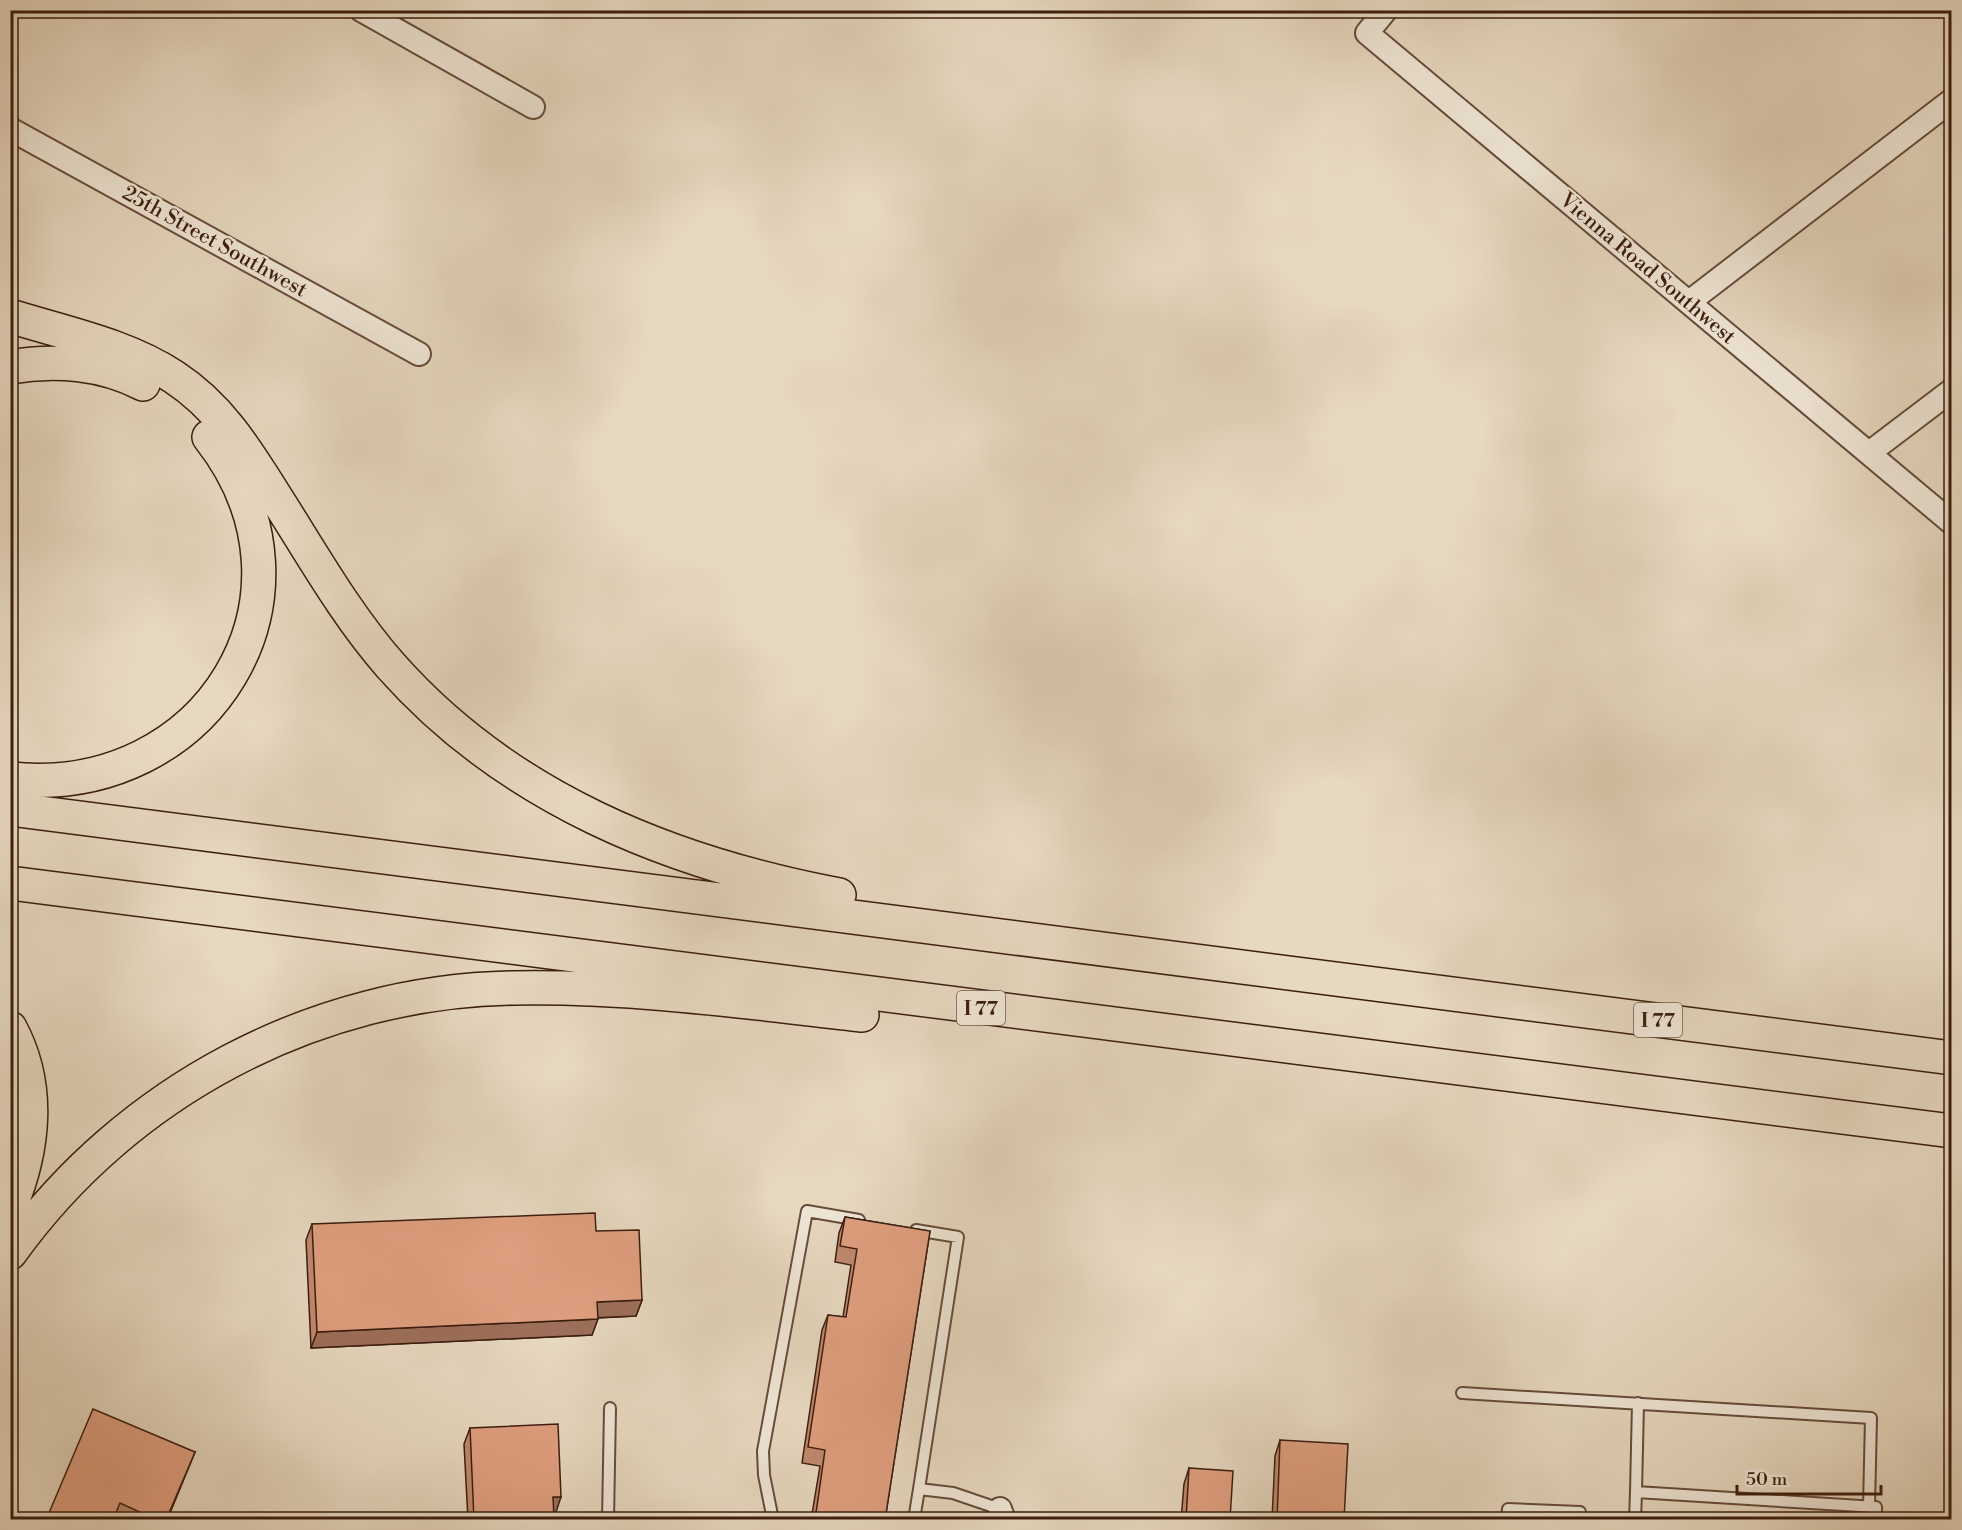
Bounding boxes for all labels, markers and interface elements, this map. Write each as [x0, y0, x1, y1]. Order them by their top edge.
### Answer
street label: 25th Street Southwest [118, 180, 312, 304]
street label: Vienna Road Southwest [1553, 187, 1741, 350]
road number: I 77 [957, 991, 1005, 1025]
road number: I 77 [1634, 1003, 1682, 1037]
scale bar [1737, 1458, 1881, 1496]
text: 50 m [1746, 1468, 1788, 1491]

